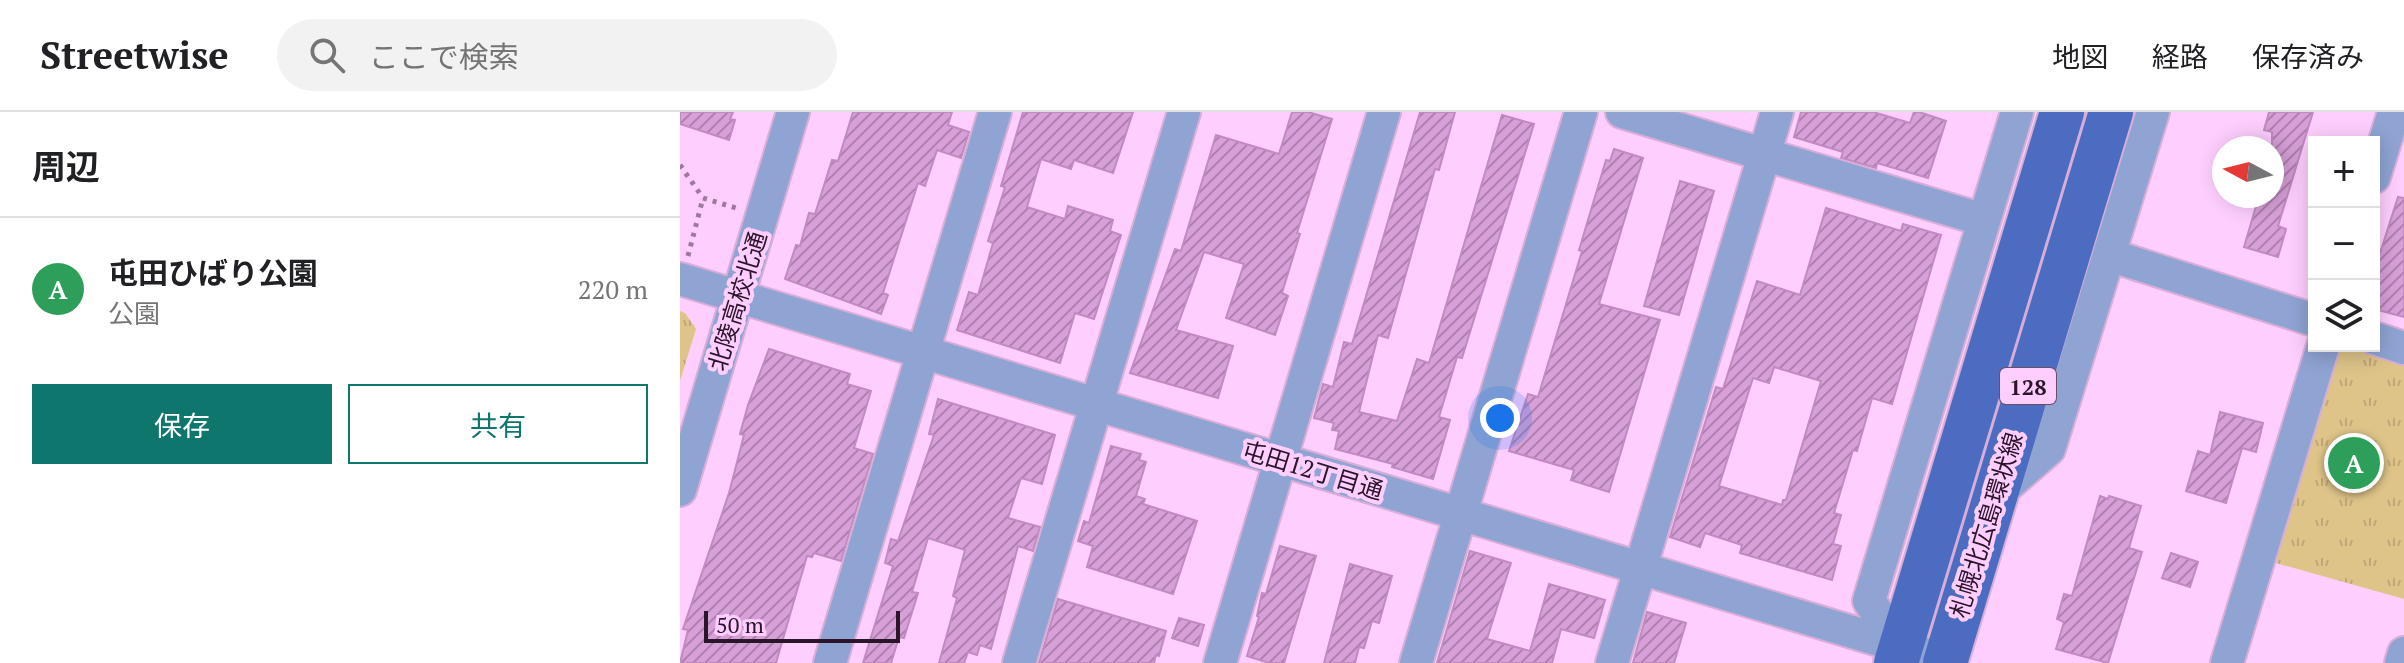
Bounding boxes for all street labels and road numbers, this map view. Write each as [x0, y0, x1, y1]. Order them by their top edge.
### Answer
street label: 北陵高校北通 [701, 227, 773, 375]
road number: 128 [2000, 368, 2056, 404]
street label: 札幌北広島環状線 [1943, 429, 2029, 621]
street label: 屯田12丁目通 [1239, 433, 1387, 507]

